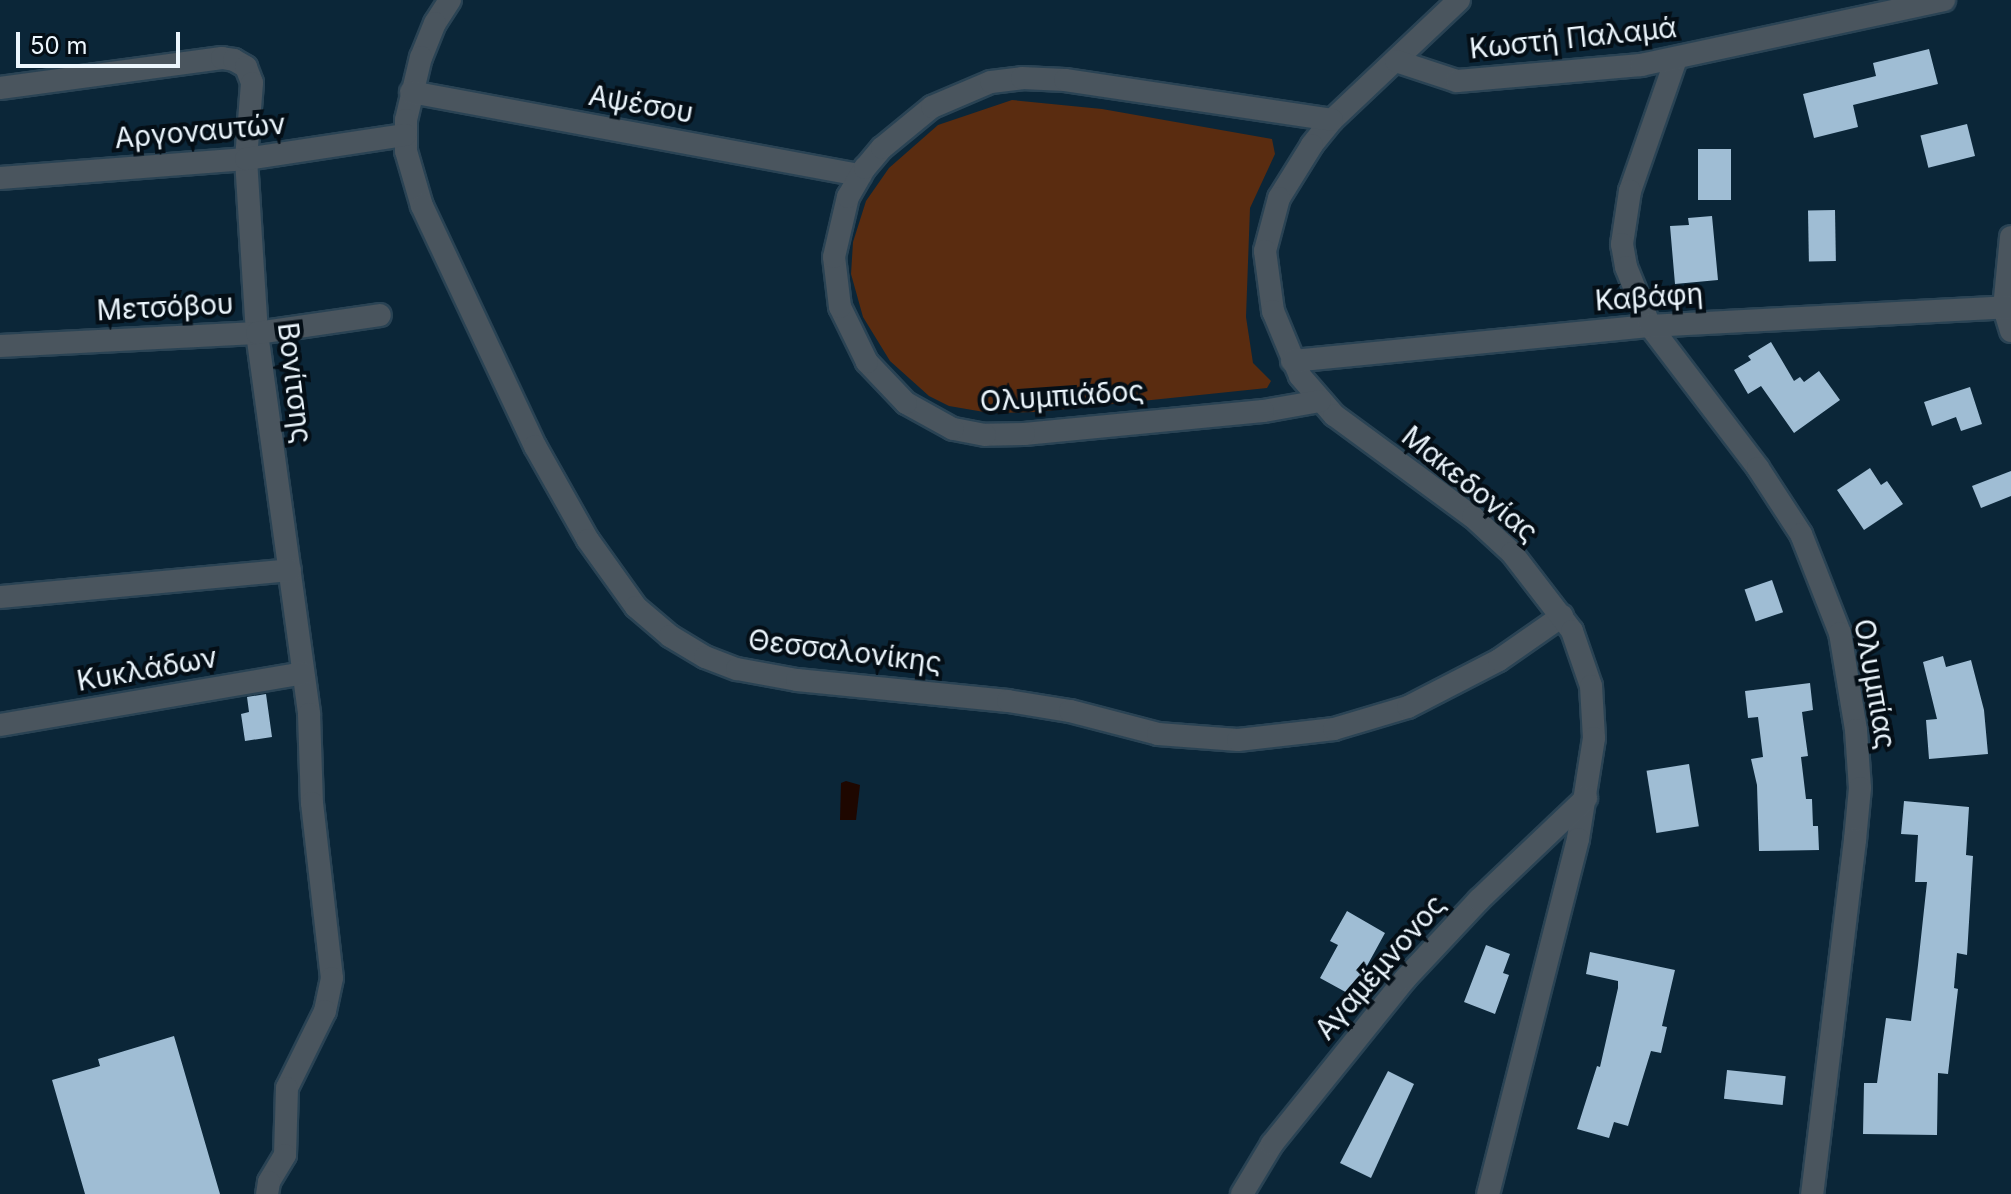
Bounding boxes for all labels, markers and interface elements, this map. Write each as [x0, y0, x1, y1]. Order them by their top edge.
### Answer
street label: Κωστή Παλαμά [1468, 10, 1678, 66]
scale bar [20, 16, 184, 66]
text: 50 m [30, 31, 88, 60]
street label: Αψέσου [586, 78, 696, 130]
street label: Αργοναυτών [113, 107, 287, 155]
street label: Καβάφη [1594, 276, 1704, 318]
street label: Μετσόβου [96, 287, 234, 327]
street label: Βονίτσης [271, 321, 319, 445]
street label: Ολυμπιάδος [979, 373, 1145, 419]
street label: Μακεδονίας [1395, 419, 1545, 549]
street label: Ολυμπίας [1847, 616, 1903, 752]
street label: Θεσσαλονίκης [746, 622, 944, 680]
street label: Κυκλάδων [74, 640, 220, 698]
street label: Αγαμέμνονος [1308, 888, 1452, 1046]

